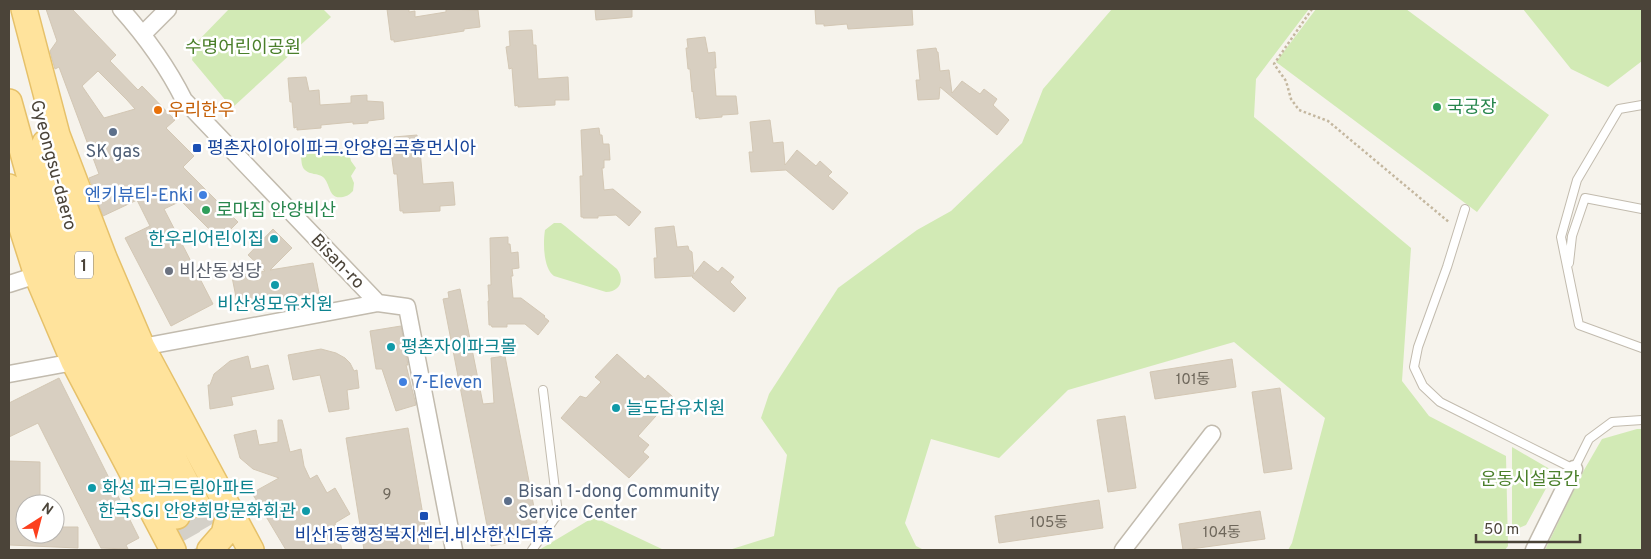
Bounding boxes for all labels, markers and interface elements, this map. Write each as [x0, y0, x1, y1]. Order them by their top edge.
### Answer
park label: 수명어린이공원 [185, 37, 301, 60]
place label: 국궁장 [1447, 97, 1497, 120]
street label: Gyeongsu-daero [24, 98, 81, 233]
place label: 우리한우 [168, 100, 234, 123]
marker: 국궁장 [1431, 101, 1443, 113]
marker: 우리한우 [152, 104, 164, 116]
marker: SK gas [107, 126, 119, 138]
place label: 평촌자이아이파크.안양임곡휴먼시아 [207, 138, 476, 161]
place label: SK gas [85, 141, 141, 164]
marker: 평촌자이아이파크.안양임곡휴먼시아 [191, 142, 203, 154]
place label: 엔키뷰티-Enki [85, 185, 193, 208]
marker: 엔키뷰티-Enki [197, 189, 209, 201]
place label: 로마짐 안양비산 [216, 200, 336, 223]
marker: 로마짐 안양비산 [200, 204, 212, 216]
place label: 한우리어린이집 [148, 229, 264, 252]
street label: Bisan-ro [305, 230, 369, 295]
marker: 한우리어린이집 [268, 233, 280, 245]
road number: 1 [75, 252, 93, 278]
place label: 비산동성당 [179, 261, 262, 284]
marker: 비산동성당 [163, 265, 175, 277]
marker: 비산성모유치원 [269, 279, 281, 291]
place label: 비산성모유치원 [217, 294, 333, 317]
place label: 평촌자이파크몰 [401, 337, 517, 360]
marker: 평촌자이파크몰 [385, 341, 397, 353]
house number: 101동 [1176, 371, 1210, 390]
place label: 7-Eleven [413, 372, 482, 395]
marker: 7-Eleven [397, 376, 409, 388]
place label: 늘도담유치원 [626, 398, 725, 421]
marker: 늘도담유치원 [610, 402, 622, 414]
park label: 운동시설공간 [1480, 469, 1580, 492]
place label: 화성 파크드림아파트 [102, 478, 255, 501]
place label: Bisan 1-dong Community Service Center [518, 481, 720, 525]
marker: 화성 파크드림아파트 [86, 482, 98, 494]
house number: 9 [383, 486, 391, 505]
north arrow [15, 494, 65, 544]
marker: Bisan 1-dong Community Service Center [502, 495, 514, 507]
text: N [38, 500, 56, 520]
place label: 한국SGI 안양희망문화회관 [98, 501, 296, 524]
marker: 한국SGI 안양희망문화회관 [300, 505, 312, 517]
marker: 비산1동행정복지센터.비산한신더휴 [418, 510, 430, 522]
scale bar [1476, 512, 1580, 544]
house number: 105동 [1030, 514, 1068, 533]
text: 50 m [1484, 521, 1519, 540]
house number: 104동 [1203, 524, 1241, 543]
place label: 비산1동행정복지센터.비산한신더휴 [294, 525, 554, 548]

